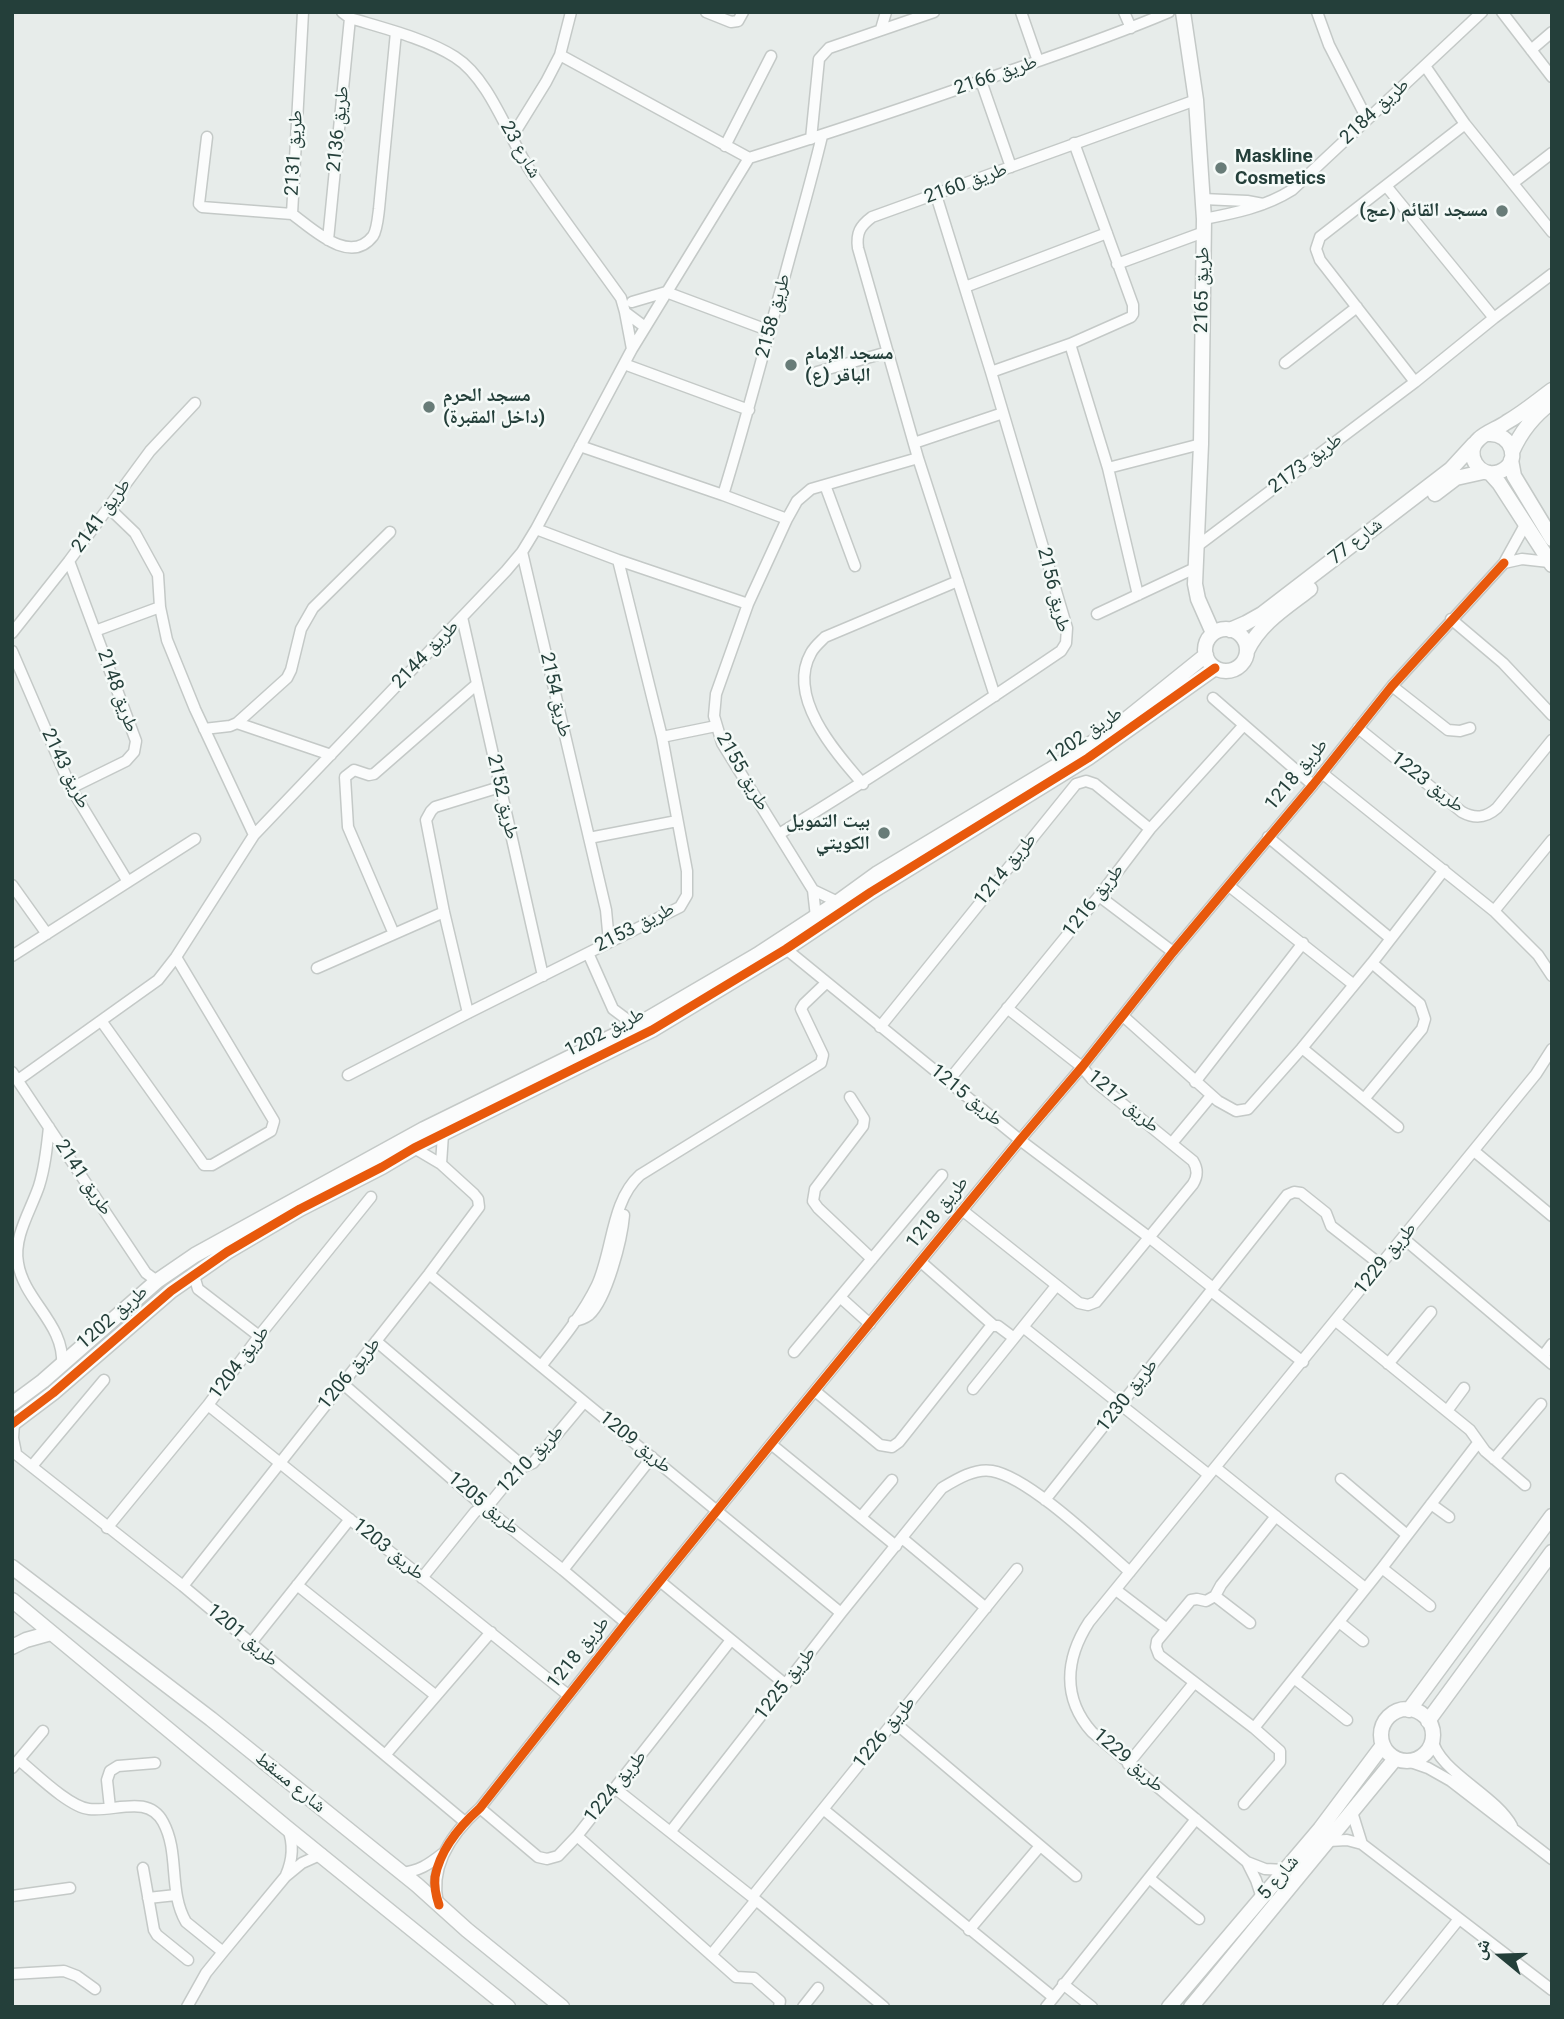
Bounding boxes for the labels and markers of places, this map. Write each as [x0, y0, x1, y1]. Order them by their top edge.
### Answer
place label: Maskline Cosmetics [1235, 146, 1326, 190]
marker: Maskline Cosmetics [1213, 160, 1229, 176]
place label: مسجد القائم (عج) [1359, 200, 1488, 222]
marker: مسجد القائم (عج) [1494, 203, 1510, 219]
place label: مسجد الإمام الباقر (ع) [805, 343, 893, 387]
marker: مسجد الإمام الباقر (ع) [783, 357, 799, 373]
place label: مسجد الحرم (داخل المقبرة) [443, 385, 545, 429]
marker: مسجد الحرم (داخل المقبرة) [421, 399, 437, 415]
place label: بيت التمويل الكويتي [786, 811, 870, 855]
marker: بيت التمويل الكويتي [876, 825, 892, 841]

